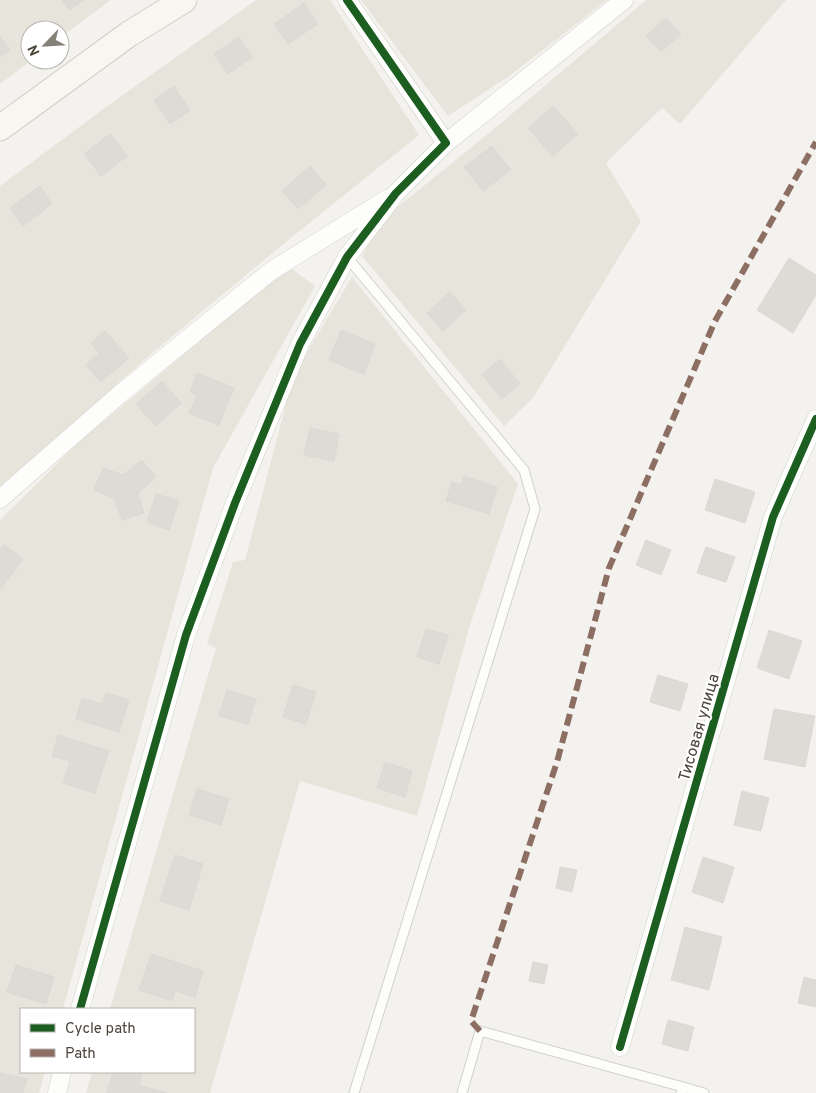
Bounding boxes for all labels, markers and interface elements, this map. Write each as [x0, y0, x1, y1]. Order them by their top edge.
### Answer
north arrow [20, 20, 70, 70]
text: N [25, 42, 44, 58]
street label: Тисовая улица [675, 672, 725, 784]
legend [20, 1008, 195, 1073]
text: Cycle path [65, 1020, 136, 1039]
text: Path [65, 1045, 96, 1064]

